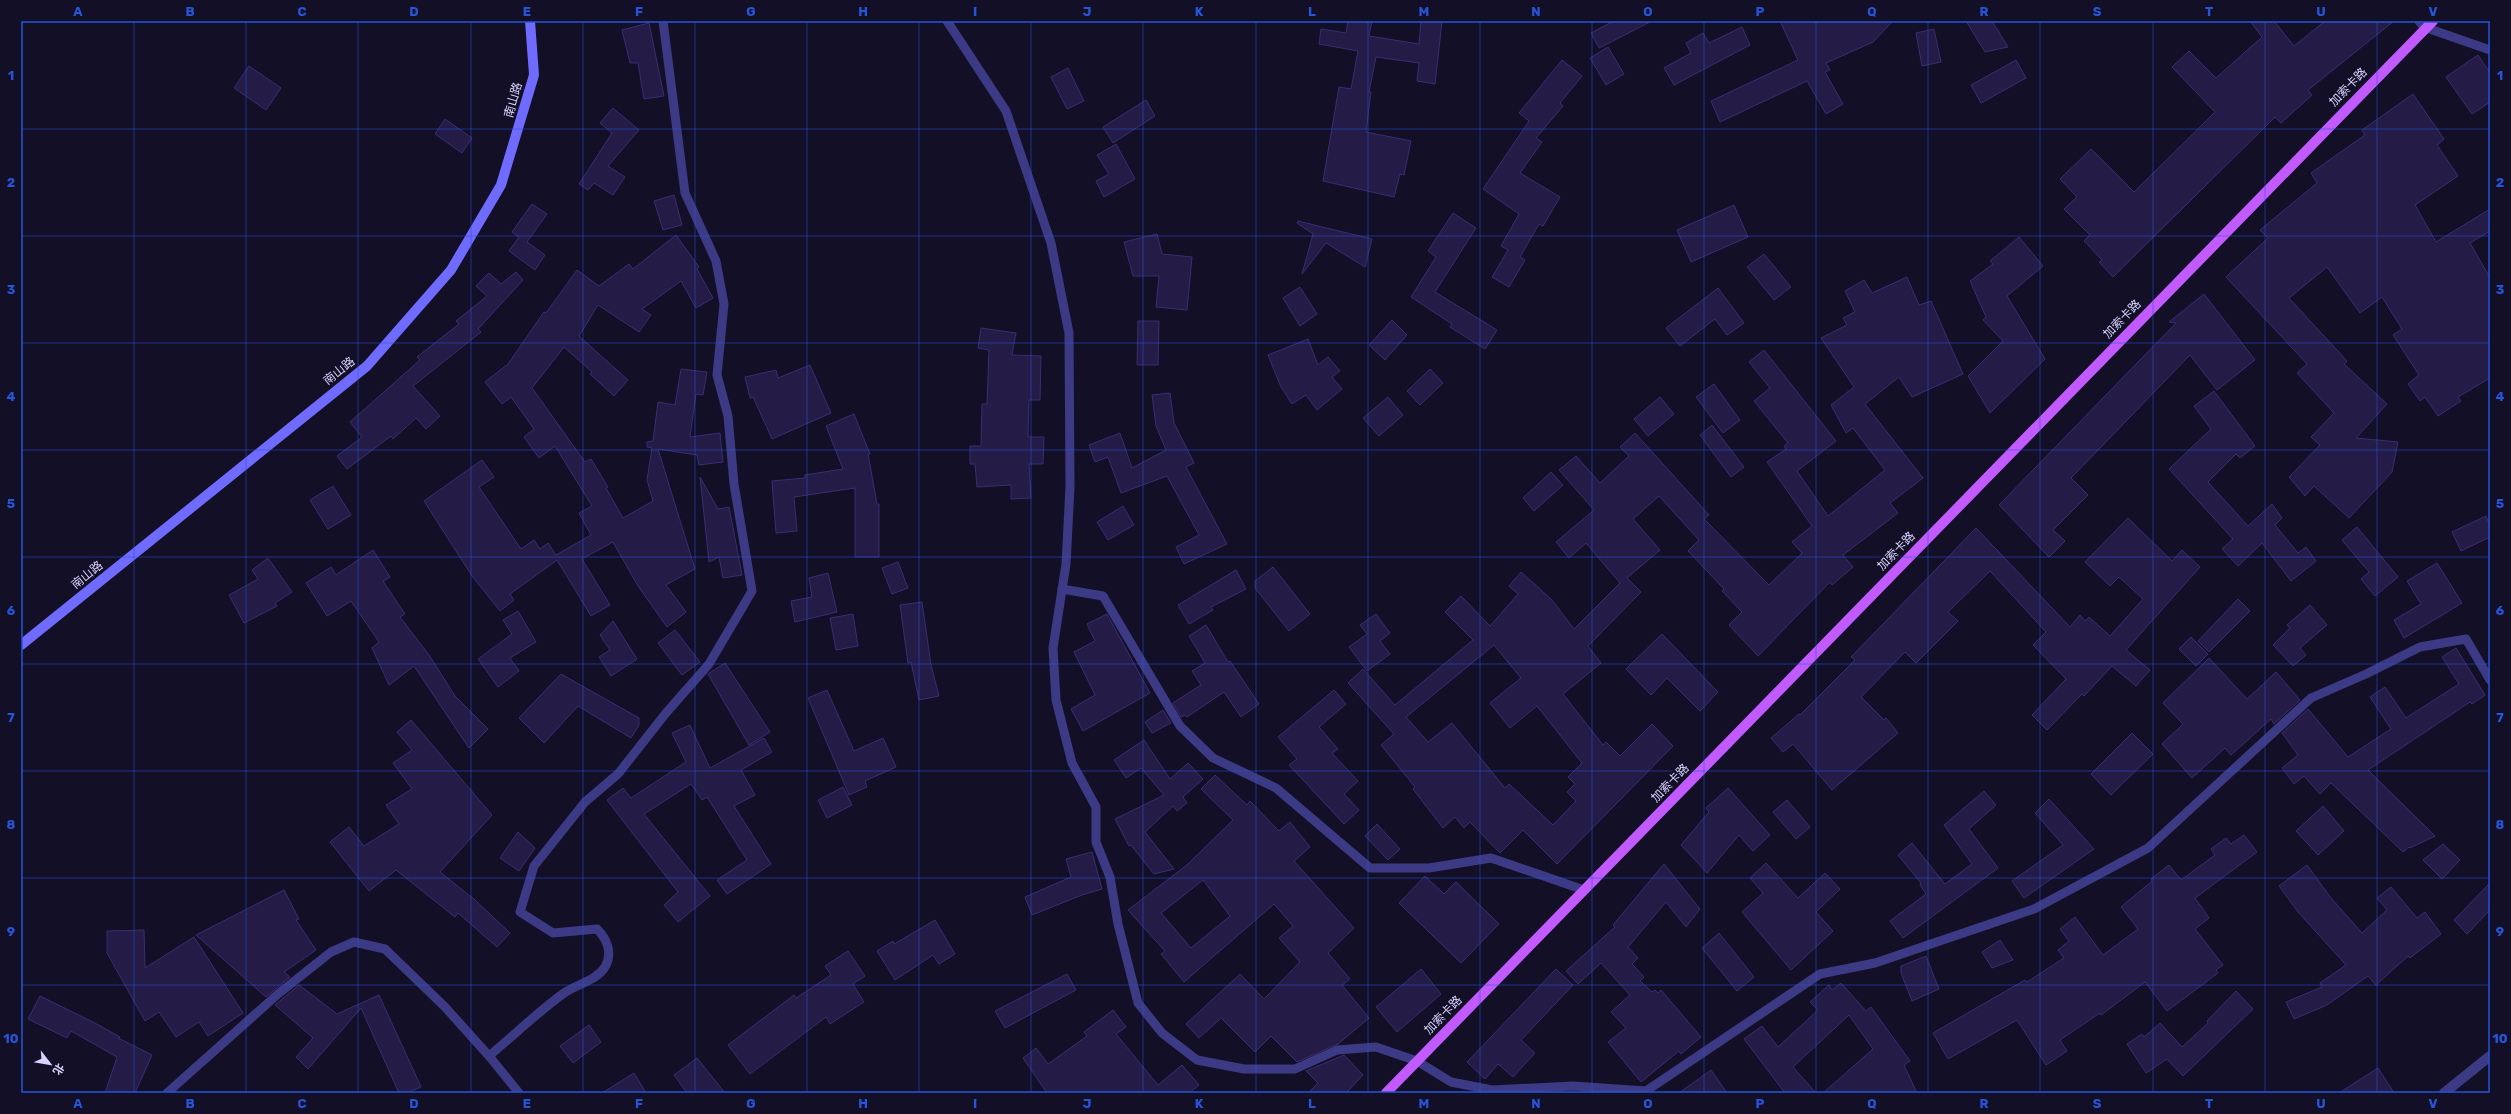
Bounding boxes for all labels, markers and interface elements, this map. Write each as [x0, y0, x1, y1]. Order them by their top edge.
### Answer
text: A [73, 4, 83, 19]
text: B [185, 4, 195, 19]
text: C [297, 4, 307, 19]
text: D [409, 4, 419, 19]
text: E [523, 4, 531, 19]
text: F [635, 4, 643, 19]
text: G [746, 4, 756, 19]
text: H [858, 4, 868, 19]
text: I [973, 4, 977, 19]
text: J [1083, 4, 1091, 19]
text: K [1195, 4, 1204, 19]
text: L [1308, 4, 1316, 19]
text: M [1419, 4, 1429, 19]
text: N [1531, 4, 1541, 19]
text: O [1643, 4, 1653, 19]
text: P [1756, 4, 1765, 19]
text: Q [1867, 4, 1877, 19]
text: R [1980, 4, 1989, 19]
text: S [2093, 4, 2102, 19]
text: T [2205, 4, 2213, 19]
text: U [2316, 4, 2326, 19]
text: V [2428, 4, 2438, 19]
street label: 加索卡路 [2326, 65, 2370, 109]
text: 1 [8, 68, 14, 83]
text: 1 [2497, 68, 2503, 83]
street label: 南山路 [501, 81, 525, 119]
text: 2 [7, 175, 15, 190]
text: 2 [2496, 175, 2504, 190]
text: 3 [7, 282, 16, 297]
text: 3 [2496, 282, 2505, 297]
street label: 加索卡路 [2100, 297, 2144, 341]
street label: 南山路 [321, 354, 357, 388]
text: 4 [7, 389, 16, 404]
text: 4 [2496, 389, 2505, 404]
text: 5 [7, 496, 15, 511]
text: 5 [2496, 496, 2504, 511]
street label: 加索卡路 [1874, 529, 1918, 573]
street label: 南山路 [69, 558, 105, 592]
text: 6 [7, 603, 16, 618]
text: 6 [2496, 603, 2505, 618]
text: 7 [7, 710, 15, 725]
text: 7 [2496, 710, 2504, 725]
street label: 加索卡路 [1648, 761, 1692, 805]
text: 8 [7, 817, 16, 832]
text: 8 [2496, 817, 2505, 832]
text: 9 [7, 924, 15, 939]
text: 9 [2496, 924, 2504, 939]
street label: 加索卡路 [1421, 993, 1465, 1037]
text: 10 [3, 1031, 19, 1046]
text: 10 [2492, 1031, 2508, 1046]
north arrow [30, 1044, 70, 1084]
text: 北 [50, 1061, 67, 1077]
text: A [73, 1096, 83, 1111]
text: B [185, 1096, 195, 1111]
text: C [297, 1096, 307, 1111]
text: D [409, 1096, 419, 1111]
text: E [523, 1096, 531, 1111]
text: F [635, 1096, 643, 1111]
text: G [746, 1096, 756, 1111]
text: H [858, 1096, 868, 1111]
text: I [973, 1096, 977, 1111]
text: J [1083, 1096, 1091, 1111]
text: K [1195, 1096, 1204, 1111]
text: L [1308, 1096, 1316, 1111]
text: M [1419, 1096, 1429, 1111]
text: N [1531, 1096, 1541, 1111]
text: O [1643, 1096, 1653, 1111]
text: P [1756, 1096, 1765, 1111]
text: Q [1867, 1096, 1877, 1111]
text: R [1980, 1096, 1989, 1111]
text: S [2093, 1096, 2102, 1111]
text: T [2205, 1096, 2213, 1111]
text: U [2316, 1096, 2326, 1111]
text: V [2428, 1096, 2438, 1111]

